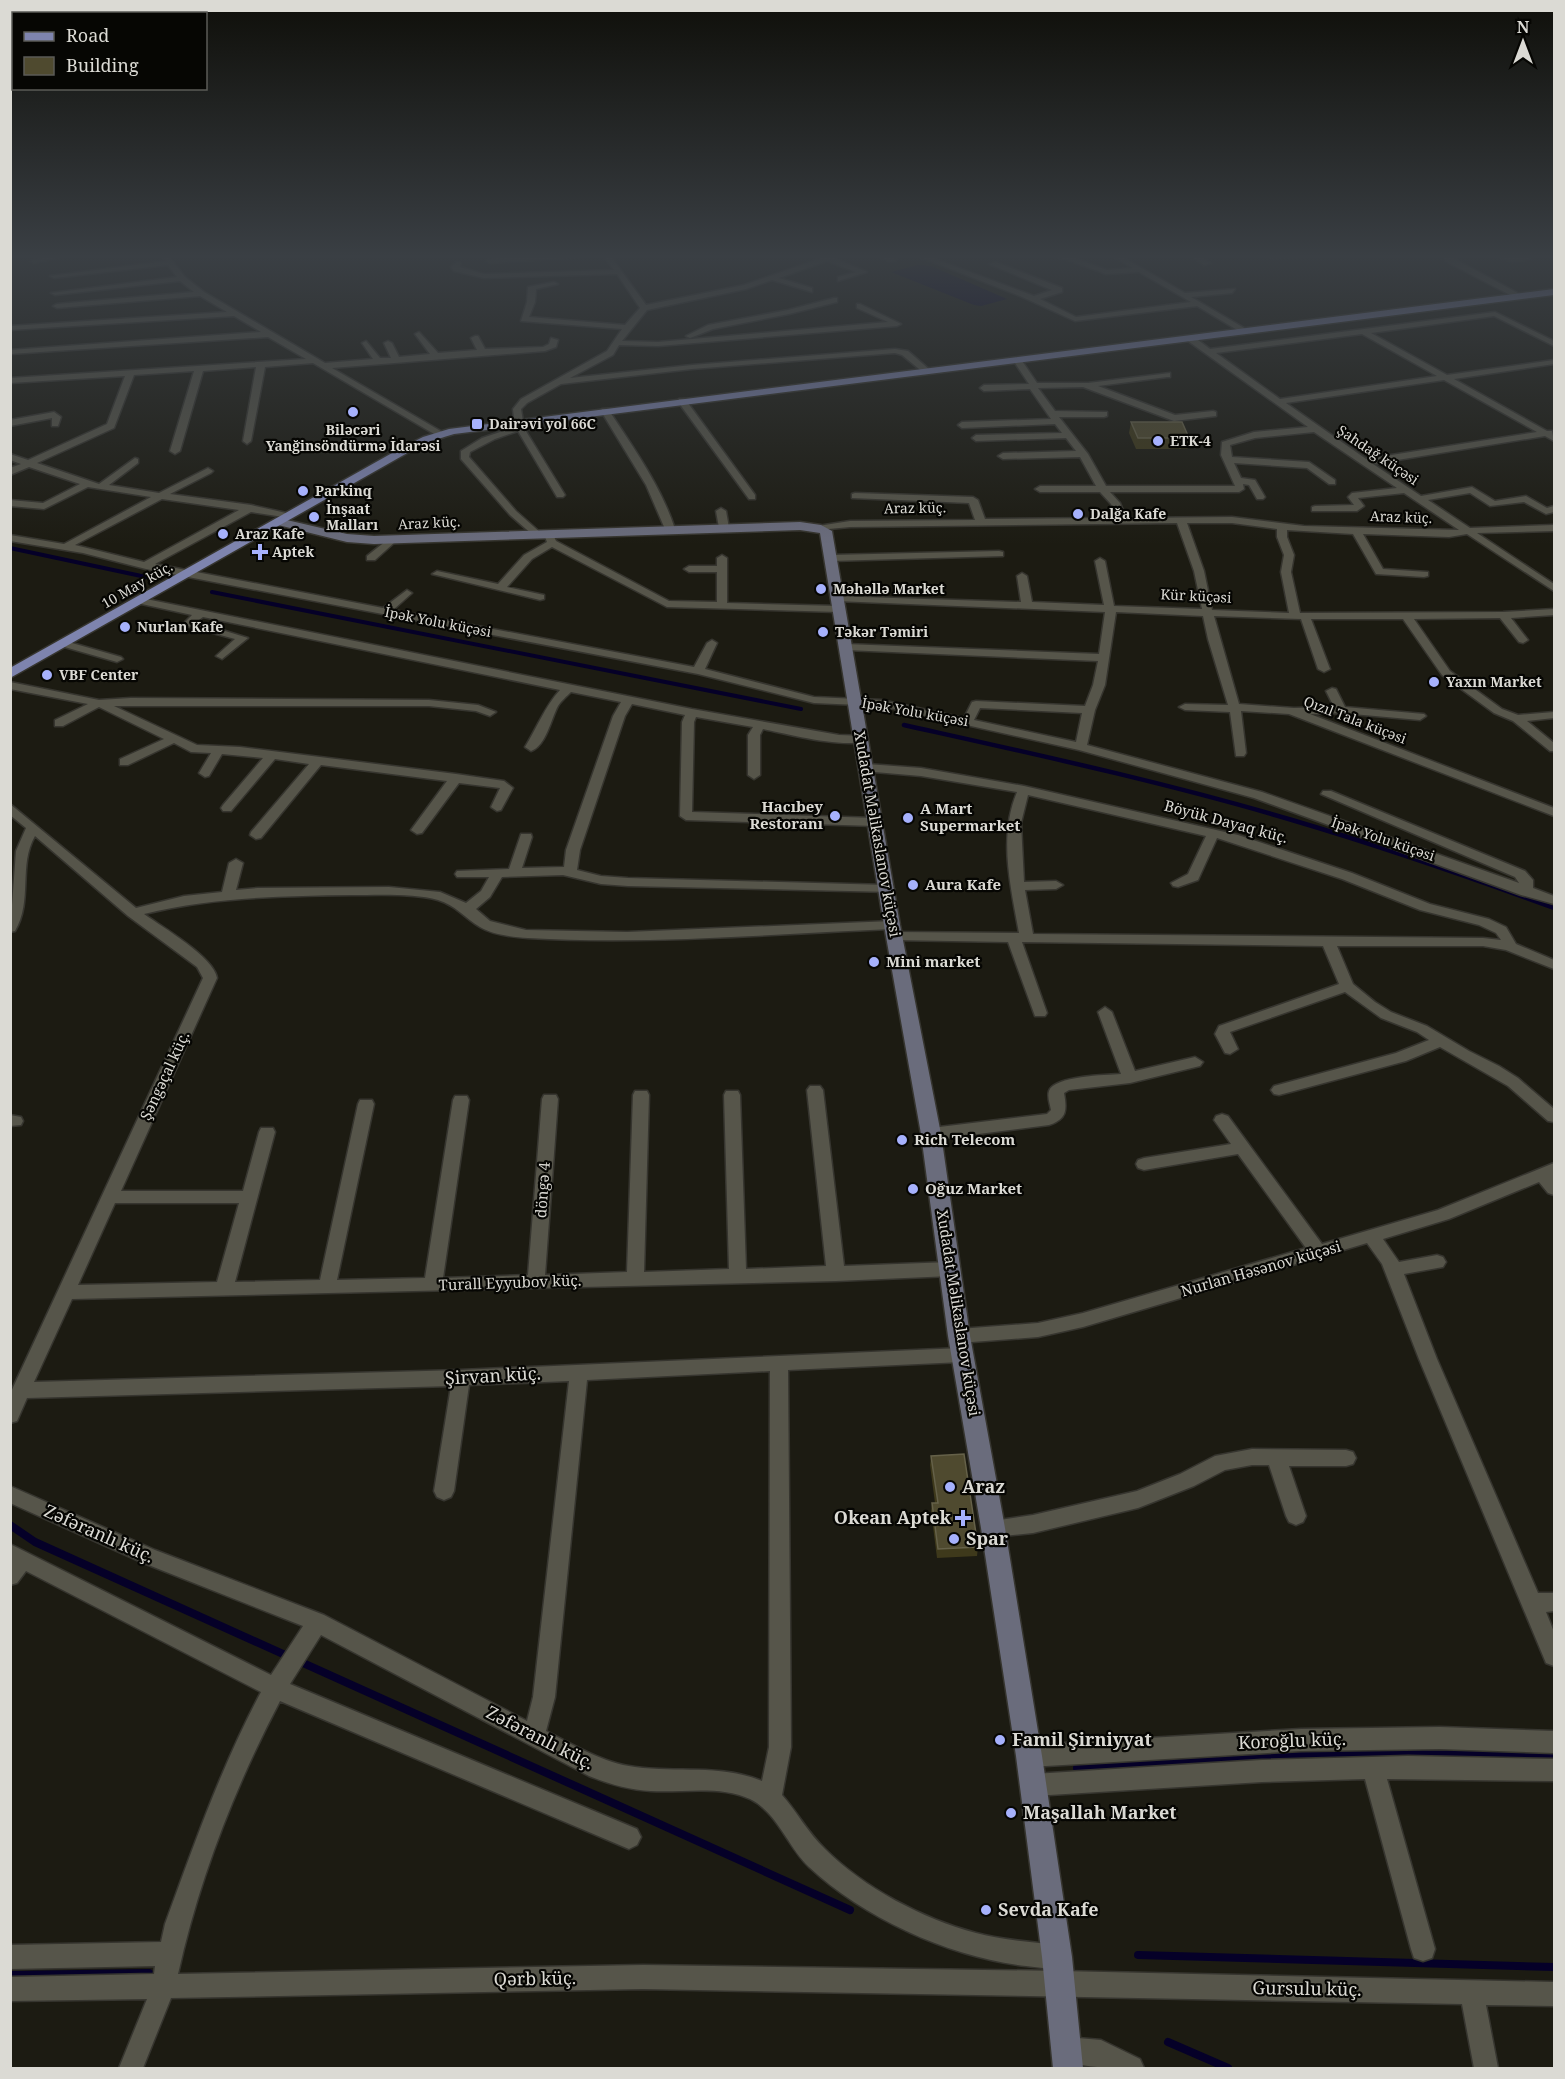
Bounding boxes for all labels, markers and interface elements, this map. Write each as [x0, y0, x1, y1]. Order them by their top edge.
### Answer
legend [12, 12, 207, 90]
north arrow [1493, 12, 1553, 72]
text: N [1517, 16, 1530, 38]
text: Road [66, 23, 109, 47]
text: Building [66, 53, 139, 77]
marker: Biləcəri Yanğinsöndürmə İdarəsi [346, 405, 360, 419]
place label: Dairəvi yol 66C [489, 414, 596, 433]
marker: Dairəvi yol 66C [470, 417, 484, 431]
place label: Biləcəri Yanğinsöndürmə İdarəsi [266, 420, 440, 455]
street label: Şahdağ küçəsi [1334, 420, 1423, 489]
place label: ETK-4 [1170, 431, 1211, 450]
marker: ETK-4 [1151, 434, 1165, 448]
place label: Parkinq [315, 481, 372, 500]
marker: Parkinq [296, 484, 310, 498]
street label: Araz küç. [884, 497, 946, 518]
place label: İnşaat Malları [326, 499, 378, 534]
place label: Dalğa Kafe [1090, 504, 1166, 523]
street label: Araz küç. [1370, 506, 1432, 527]
marker: Dalğa Kafe [1071, 507, 1085, 521]
marker: İnşaat Malları [307, 510, 321, 524]
street label: Araz küç. [397, 511, 461, 534]
place label: Araz Kafe [235, 524, 304, 543]
marker: Araz Kafe [216, 527, 230, 541]
place label: Aptek [272, 542, 314, 561]
marker: Aptek [253, 545, 267, 559]
street label: 10 May küç. [98, 557, 176, 613]
place label: Məhəllə Market [833, 579, 945, 598]
marker: Məhəllə Market [814, 582, 828, 596]
street label: Kür küçəsi [1160, 584, 1232, 607]
street label: İpək Yolu küçəsi [383, 602, 493, 641]
place label: Nurlan Kafe [137, 617, 223, 636]
marker: Nurlan Kafe [118, 620, 132, 634]
place label: Təkər Təmiri [835, 622, 928, 641]
marker: Təkər Təmiri [816, 625, 830, 639]
place label: VBF Center [59, 665, 139, 684]
marker: VBF Center [40, 668, 54, 682]
place label: Yaxın Market [1446, 672, 1542, 691]
marker: Yaxın Market [1427, 675, 1441, 689]
street label: Qızıl Tala küçəsi [1301, 691, 1410, 748]
street label: İpək Yolu küçəsi [860, 693, 970, 730]
street label: Xudadat Məlikaslanov küçəsi [850, 729, 906, 939]
street label: Böyük Dayaq küç. [1162, 795, 1290, 847]
place label: Hacıbey Restoranı [749, 796, 824, 833]
place label: A Mart Supermarket [920, 798, 1020, 835]
marker: Hacıbey Restoranı [828, 809, 842, 823]
marker: A Mart Supermarket [901, 811, 915, 825]
street label: İpək Yolu küçəsi [1329, 812, 1438, 865]
place label: Aura Kafe [925, 874, 1001, 894]
marker: Aura Kafe [906, 878, 920, 892]
place label: Mini market [886, 951, 980, 971]
marker: Mini market [867, 955, 881, 969]
street label: Şəngəçal küç. [135, 1028, 193, 1123]
place label: Rich Telecom [914, 1129, 1016, 1149]
marker: Rich Telecom [895, 1133, 909, 1147]
street label: döngə 4 [530, 1161, 554, 1219]
place label: Oğuz Market [925, 1178, 1022, 1198]
marker: Oğuz Market [906, 1182, 920, 1196]
street label: Xudadat Məlikaslanov küçəsi [933, 1208, 985, 1418]
street label: Nurlan Həsənov küçəsi [1178, 1236, 1343, 1300]
street label: Turall Eyyubov küç. [438, 1270, 582, 1294]
street label: Şirvan küç. [444, 1361, 542, 1390]
place label: Araz [962, 1474, 1005, 1498]
marker: Araz [943, 1480, 957, 1494]
street label: Zəfəranlı küç. [41, 1498, 158, 1568]
place label: Okean Aptek [834, 1505, 952, 1529]
marker: Okean Aptek [956, 1511, 970, 1525]
place label: Spar [966, 1526, 1009, 1550]
marker: Spar [947, 1532, 961, 1546]
street label: Zəfəranlı küç. [483, 1700, 598, 1775]
street label: Koroğlu küç. [1237, 1726, 1346, 1754]
place label: Famil Şirniyyat [1012, 1727, 1152, 1751]
marker: Famil Şirniyyat [993, 1733, 1007, 1747]
place label: Maşallah Market [1023, 1800, 1177, 1824]
marker: Maşallah Market [1004, 1806, 1018, 1820]
place label: Sevda Kafe [998, 1897, 1098, 1921]
marker: Sevda Kafe [979, 1903, 993, 1917]
street label: Qərb küç. [494, 1965, 576, 1991]
street label: Gursulu küç. [1252, 1975, 1362, 2001]

